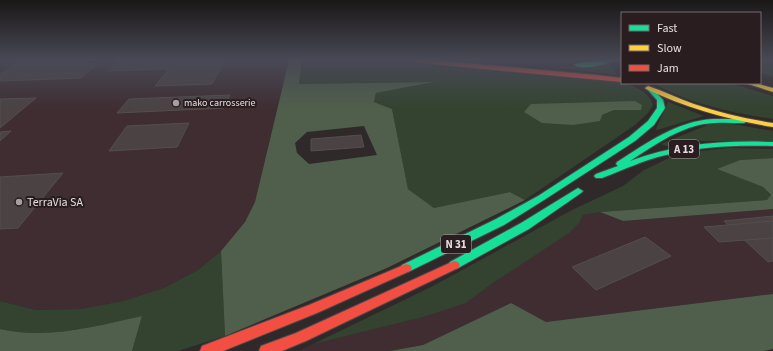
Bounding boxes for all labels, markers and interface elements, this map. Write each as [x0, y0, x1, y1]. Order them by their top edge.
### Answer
legend [621, 12, 761, 84]
text: Fast [657, 20, 677, 37]
text: Slow [657, 40, 682, 57]
text: Jam [657, 60, 679, 77]
place label: mako carrosserie [184, 96, 256, 110]
marker: mako carrosserie [171, 98, 181, 108]
road number: A 13 [669, 140, 699, 158]
place label: TerraVia SA [27, 194, 83, 211]
marker: TerraVia SA [14, 197, 24, 207]
road number: N 31 [441, 235, 471, 253]

